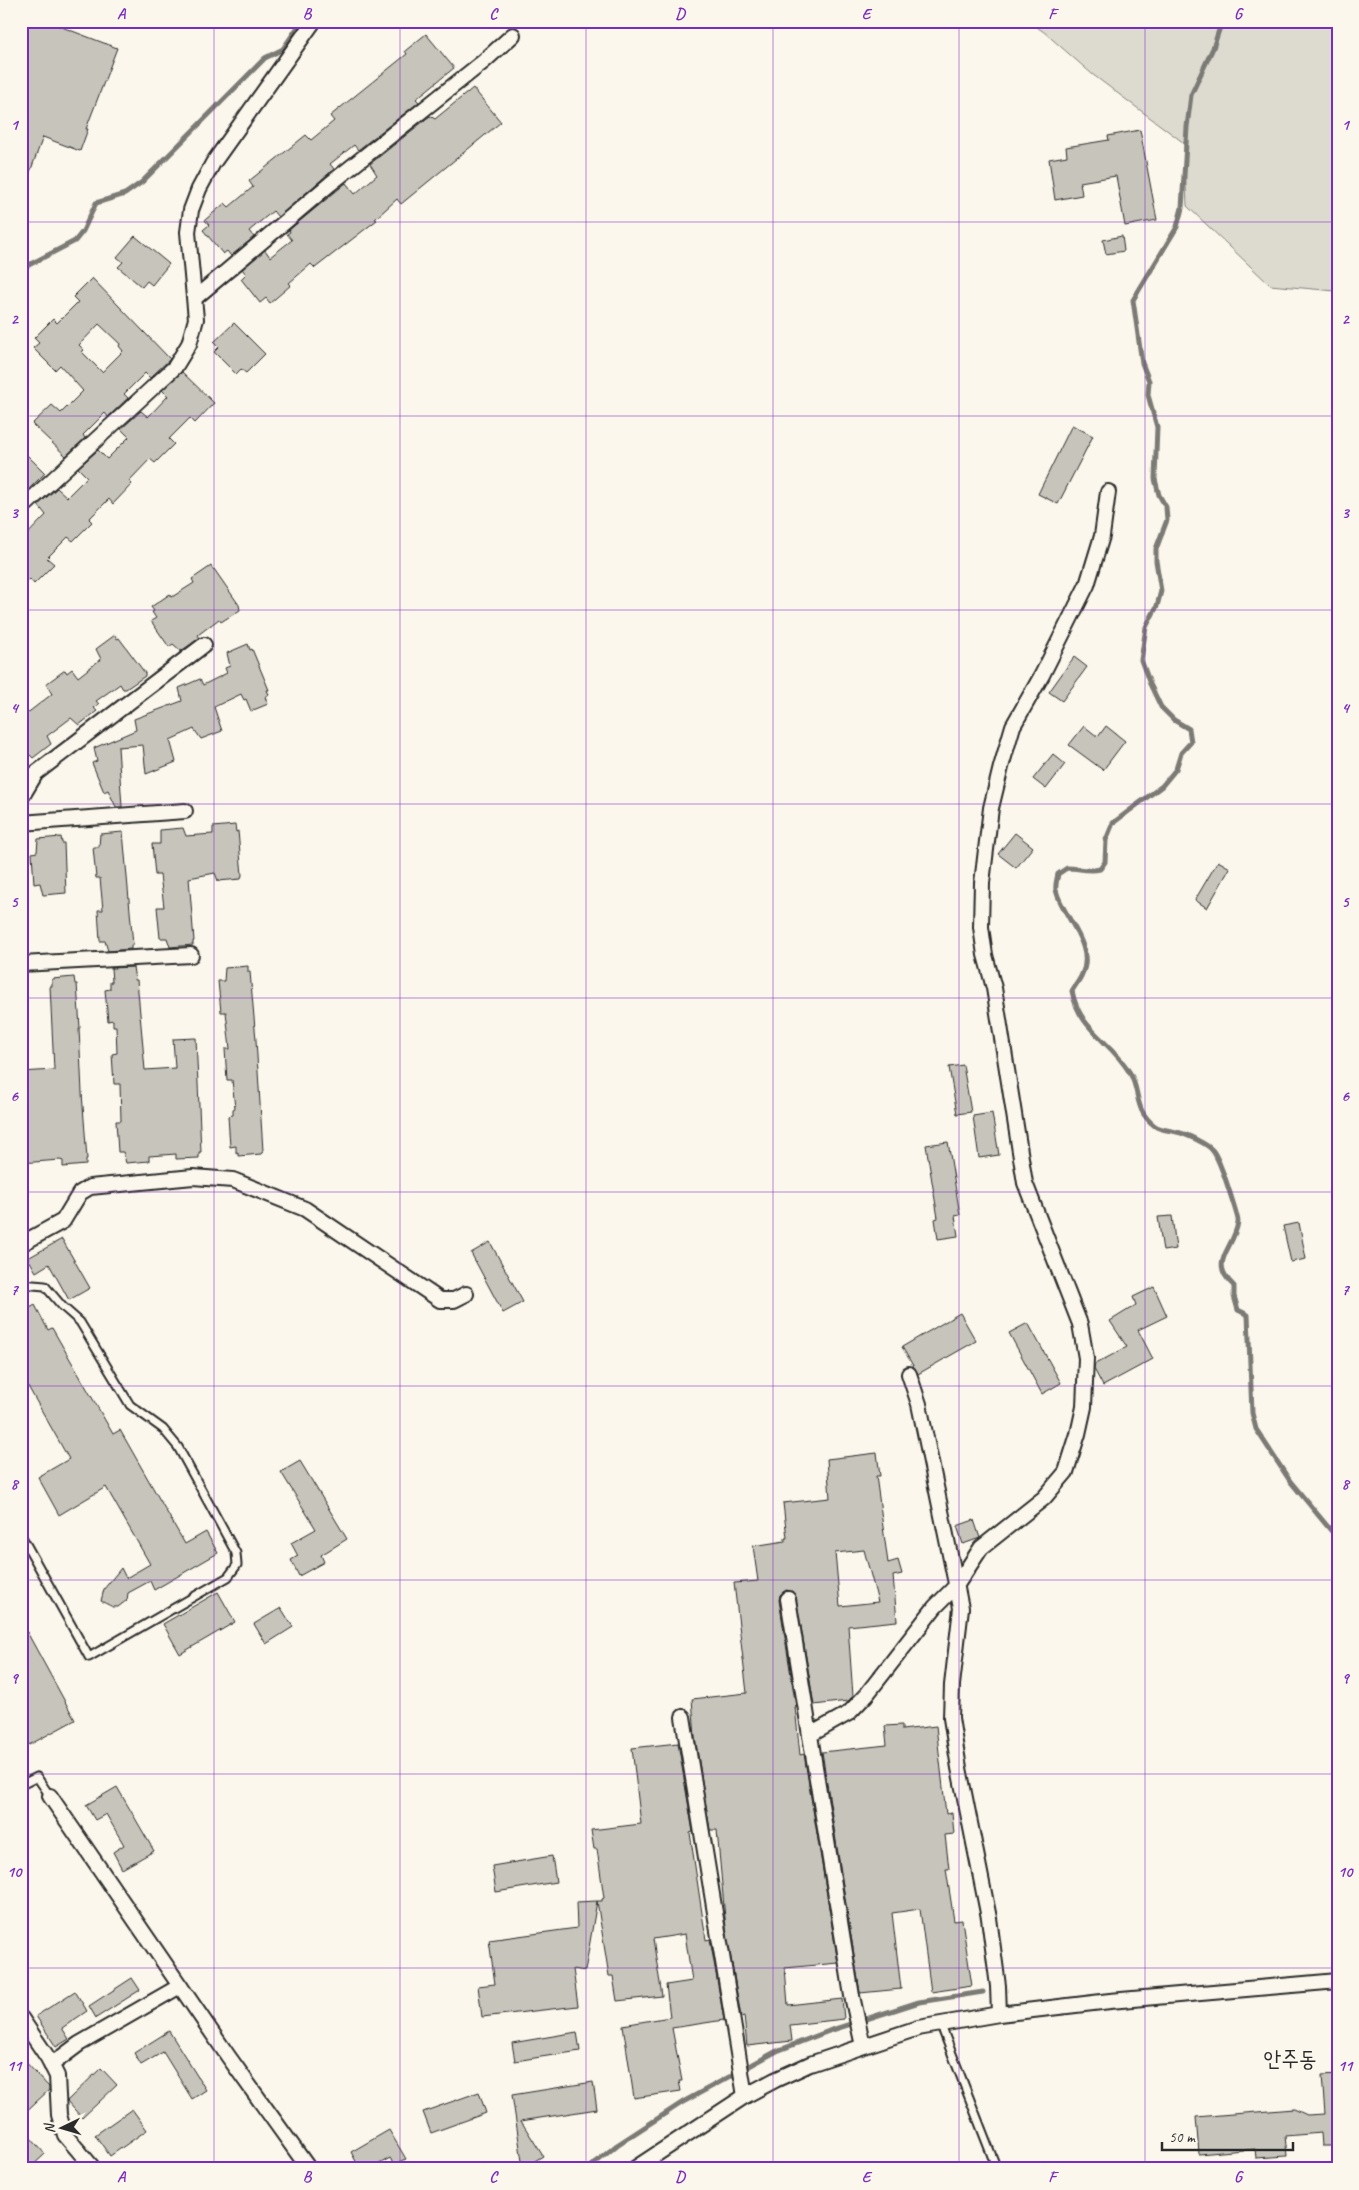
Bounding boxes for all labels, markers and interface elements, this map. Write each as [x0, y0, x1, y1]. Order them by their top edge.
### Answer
text: A [117, 4, 127, 24]
text: B [303, 4, 313, 24]
text: C [489, 4, 499, 24]
text: D [675, 4, 686, 24]
text: E [862, 4, 873, 24]
text: F [1048, 4, 1059, 24]
text: G [1234, 4, 1244, 24]
text: 1 [10, 115, 19, 135]
text: 1 [1341, 115, 1350, 135]
text: 2 [10, 309, 19, 329]
text: 2 [1341, 309, 1350, 329]
text: 3 [10, 503, 19, 523]
text: 3 [1341, 503, 1350, 523]
text: 4 [10, 698, 19, 718]
text: 4 [1341, 698, 1350, 718]
text: 5 [11, 892, 20, 912]
text: 5 [1342, 892, 1351, 912]
text: 6 [10, 1086, 19, 1106]
text: 6 [1341, 1086, 1350, 1106]
text: 7 [10, 1280, 19, 1300]
text: 7 [1341, 1280, 1350, 1300]
text: 8 [10, 1474, 19, 1494]
text: 8 [1341, 1474, 1350, 1494]
text: 9 [10, 1668, 19, 1688]
text: 9 [1341, 1668, 1350, 1688]
text: 10 [7, 1862, 23, 1882]
text: 10 [1338, 1862, 1354, 1882]
district label: 안주동 [1263, 2045, 1317, 2073]
text: 11 [7, 2056, 23, 2076]
text: 11 [1338, 2056, 1354, 2076]
north arrow [38, 2102, 88, 2152]
scale bar [1162, 2120, 1293, 2152]
text: N [40, 2122, 58, 2134]
text: 50 m [1169, 2128, 1196, 2147]
text: A [117, 2167, 127, 2187]
text: B [303, 2167, 313, 2187]
text: C [489, 2167, 499, 2187]
text: D [675, 2167, 686, 2187]
text: E [862, 2167, 873, 2187]
text: F [1048, 2167, 1059, 2187]
text: G [1234, 2167, 1244, 2187]

